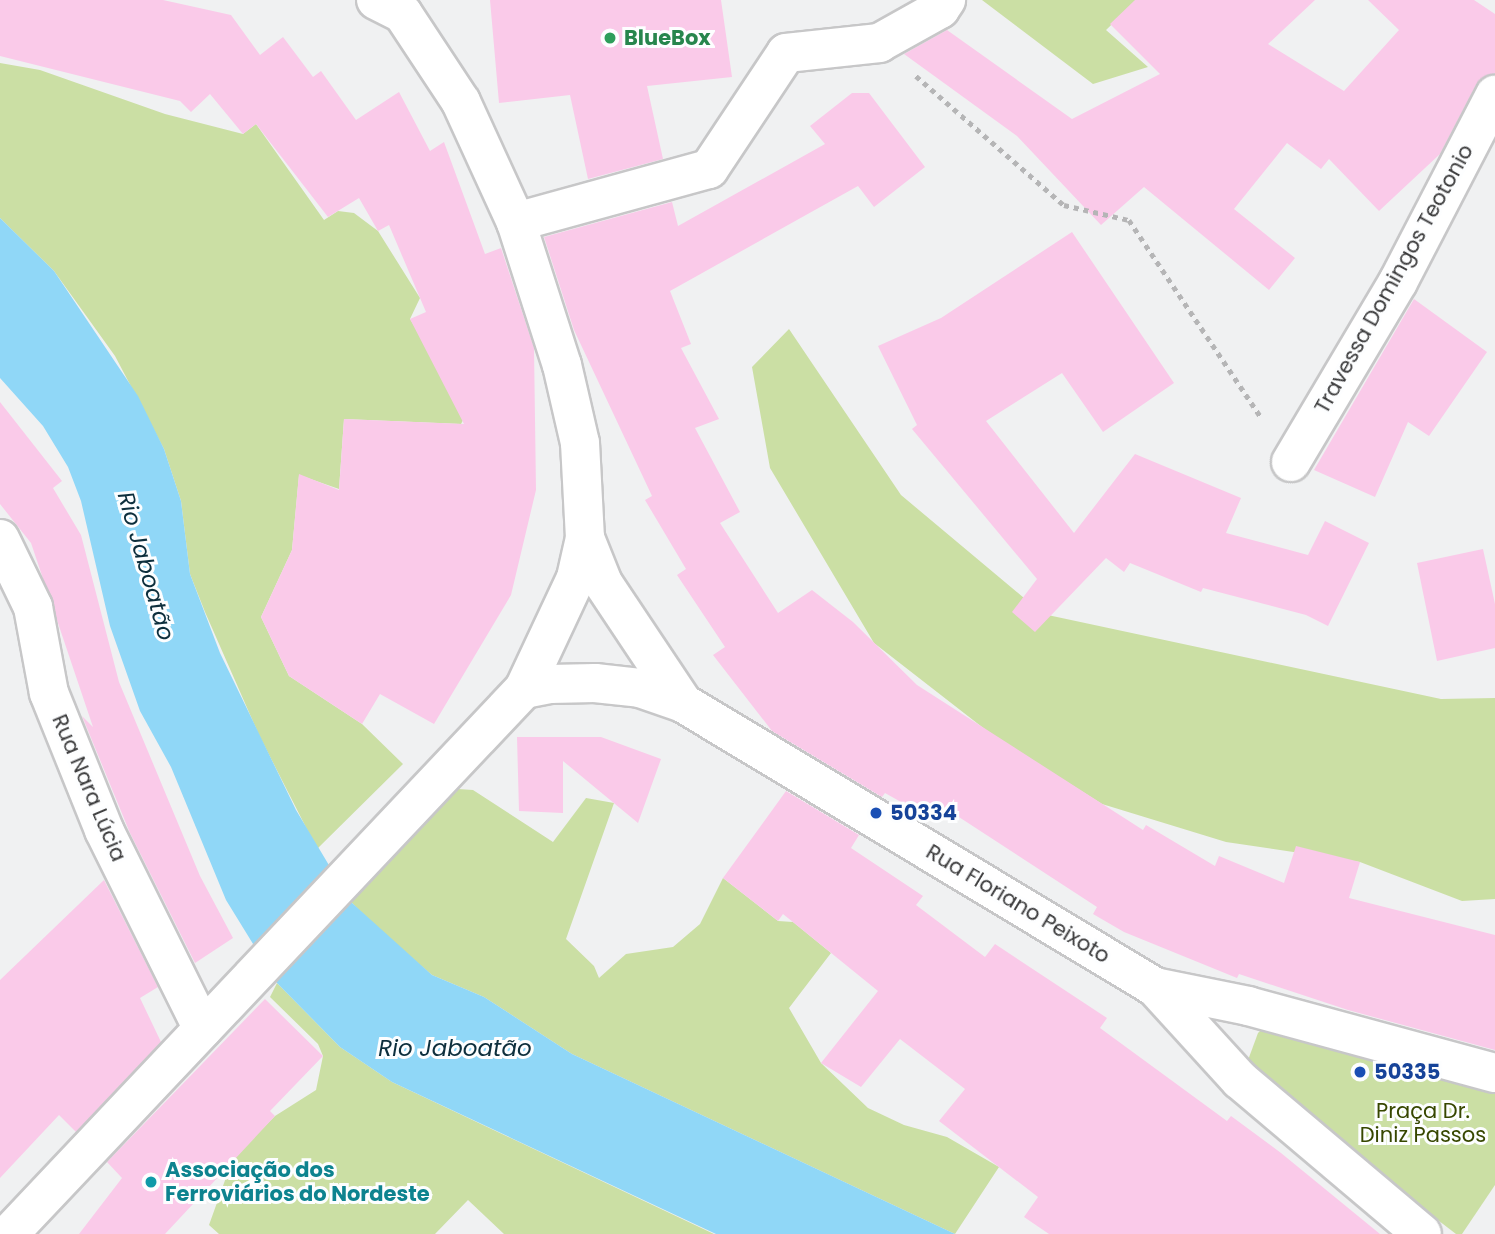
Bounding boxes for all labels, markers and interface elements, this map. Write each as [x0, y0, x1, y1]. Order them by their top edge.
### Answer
place label: BlueBox [624, 25, 711, 51]
marker: BlueBox [602, 30, 618, 46]
street label: Travessa Domingos Teotonio [1309, 140, 1479, 418]
water label: Rio Jaboatão [112, 488, 180, 644]
street label: Rua Nara Lúcia [47, 711, 131, 865]
place label: 50334 [890, 800, 957, 826]
marker: 50334 [868, 805, 884, 821]
street label: Rua Floriano Peixoto [922, 839, 1114, 969]
water label: Rio Jaboatão [378, 1034, 532, 1062]
place label: 50335 [1374, 1059, 1440, 1085]
marker: 50335 [1352, 1064, 1368, 1080]
park label: Praça Dr. Diniz Passos [1360, 1098, 1486, 1148]
place label: Associação dos Ferroviários do Nordeste [165, 1157, 430, 1207]
marker: Associação dos Ferroviários do Nordeste [143, 1174, 159, 1190]

